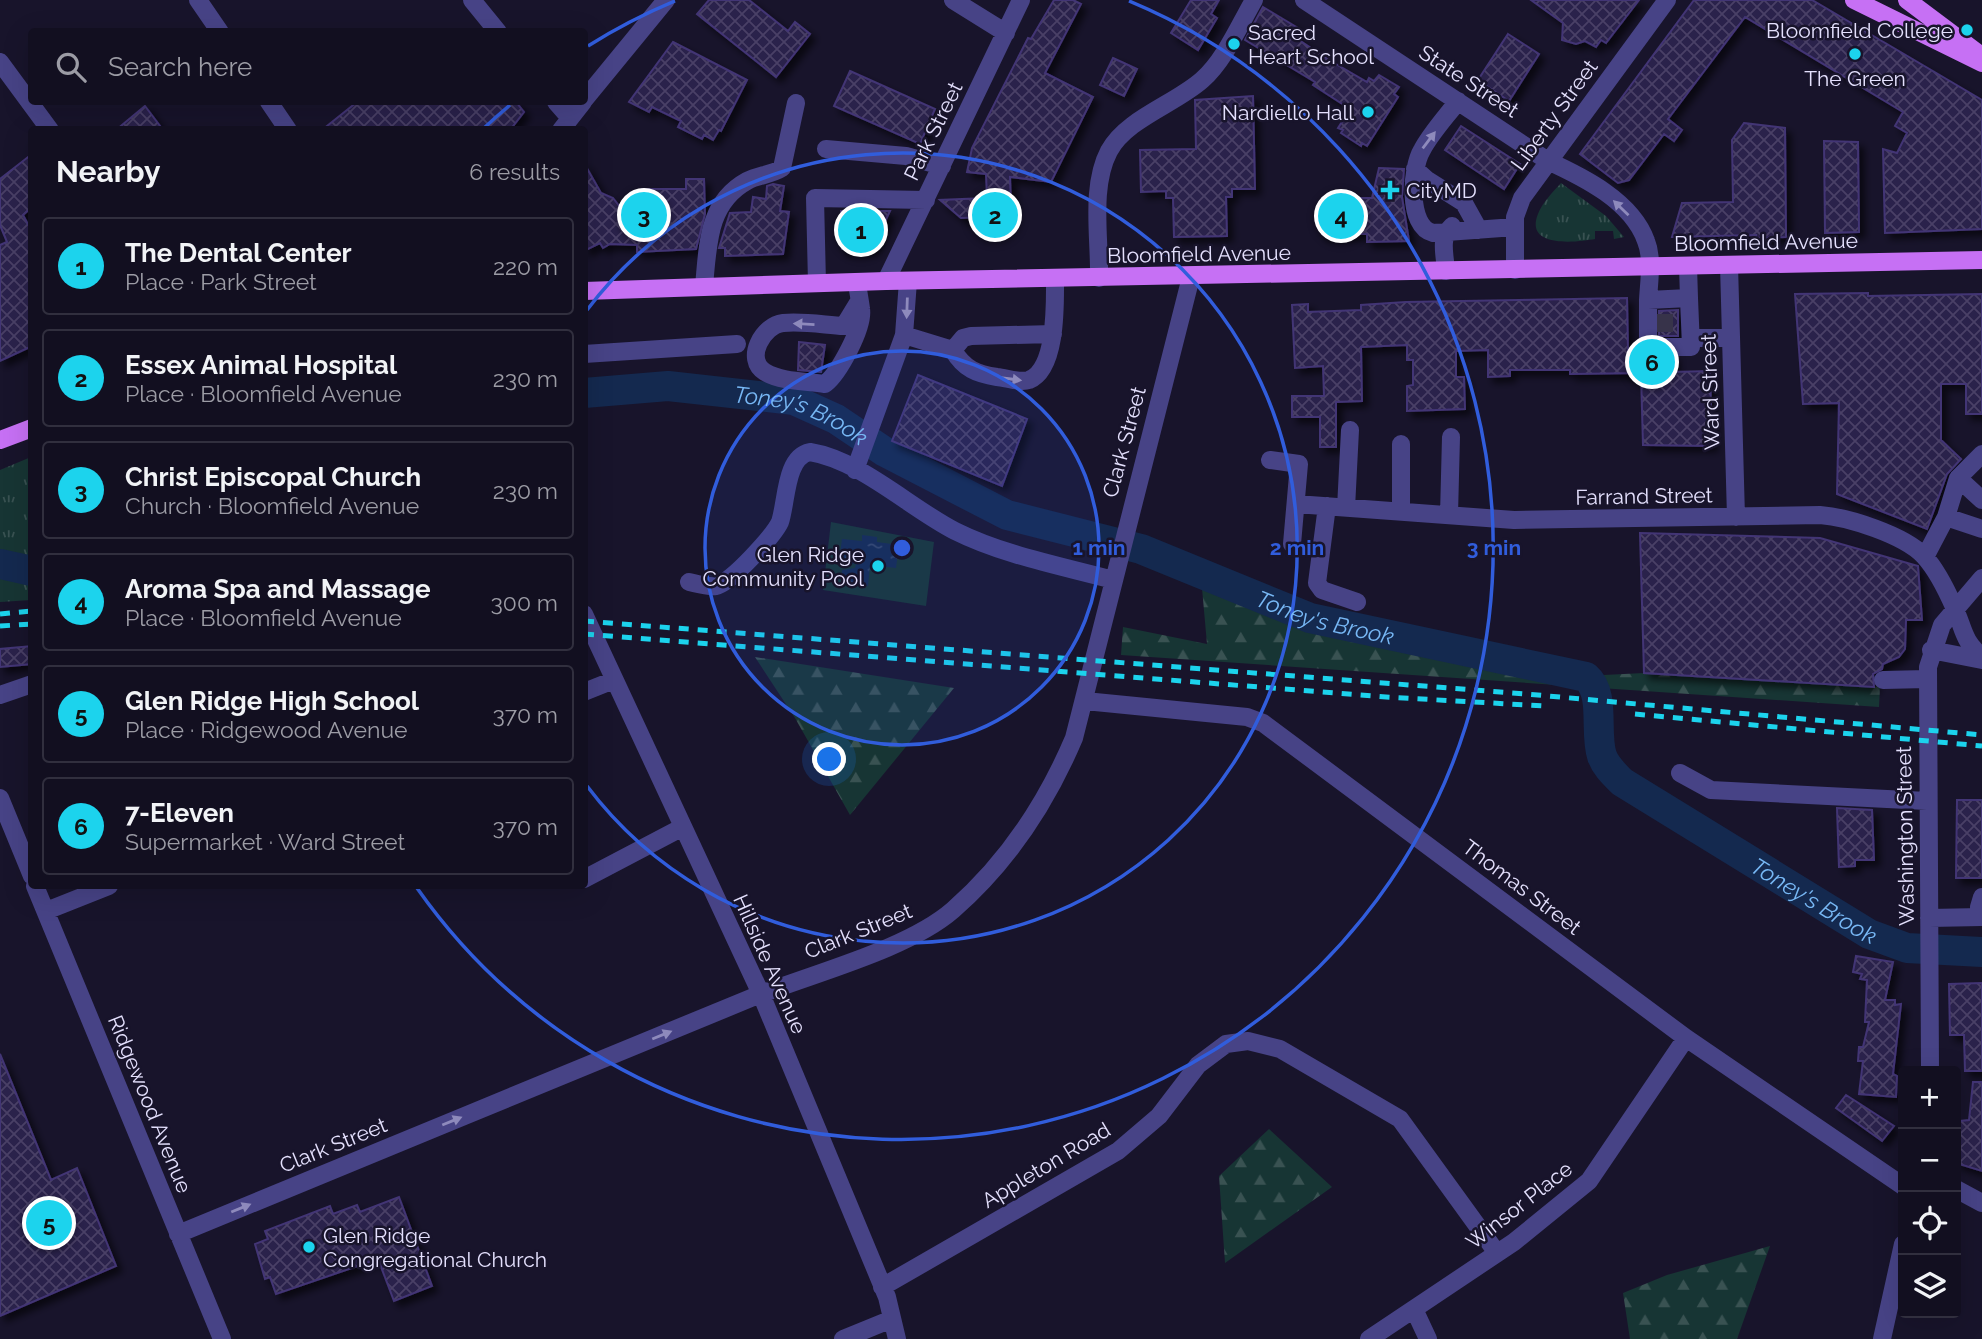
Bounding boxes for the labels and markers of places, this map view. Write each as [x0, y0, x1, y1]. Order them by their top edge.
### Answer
place label: Bloomfield College [1766, 18, 1953, 43]
place label: Sacred Heart School [1248, 20, 1374, 69]
marker: Bloomfield College [1959, 22, 1975, 38]
marker: Sacred Heart School [1226, 36, 1242, 52]
marker: The Green [1847, 46, 1863, 62]
place label: The Green [1804, 66, 1906, 91]
place label: Nardiello Hall [1222, 100, 1354, 125]
marker: Nardiello Hall [1360, 104, 1376, 120]
place label: CityMD [1406, 178, 1477, 203]
marker: CityMD [1380, 180, 1400, 200]
pin: 3 [621, 189, 667, 241]
pin: 2 [972, 189, 1018, 241]
pin: 4 [1318, 190, 1364, 242]
pin: 1 [838, 204, 884, 256]
pin: 6 [1629, 336, 1675, 388]
centre of rings [890, 536, 914, 560]
place label: Glen Ridge Community Pool [702, 542, 864, 591]
marker: Glen Ridge Community Pool [870, 558, 886, 574]
pin: 5 [26, 1197, 72, 1249]
place label: Glen Ridge Congregational Church [323, 1223, 547, 1272]
marker: Glen Ridge Congregational Church [301, 1239, 317, 1255]

